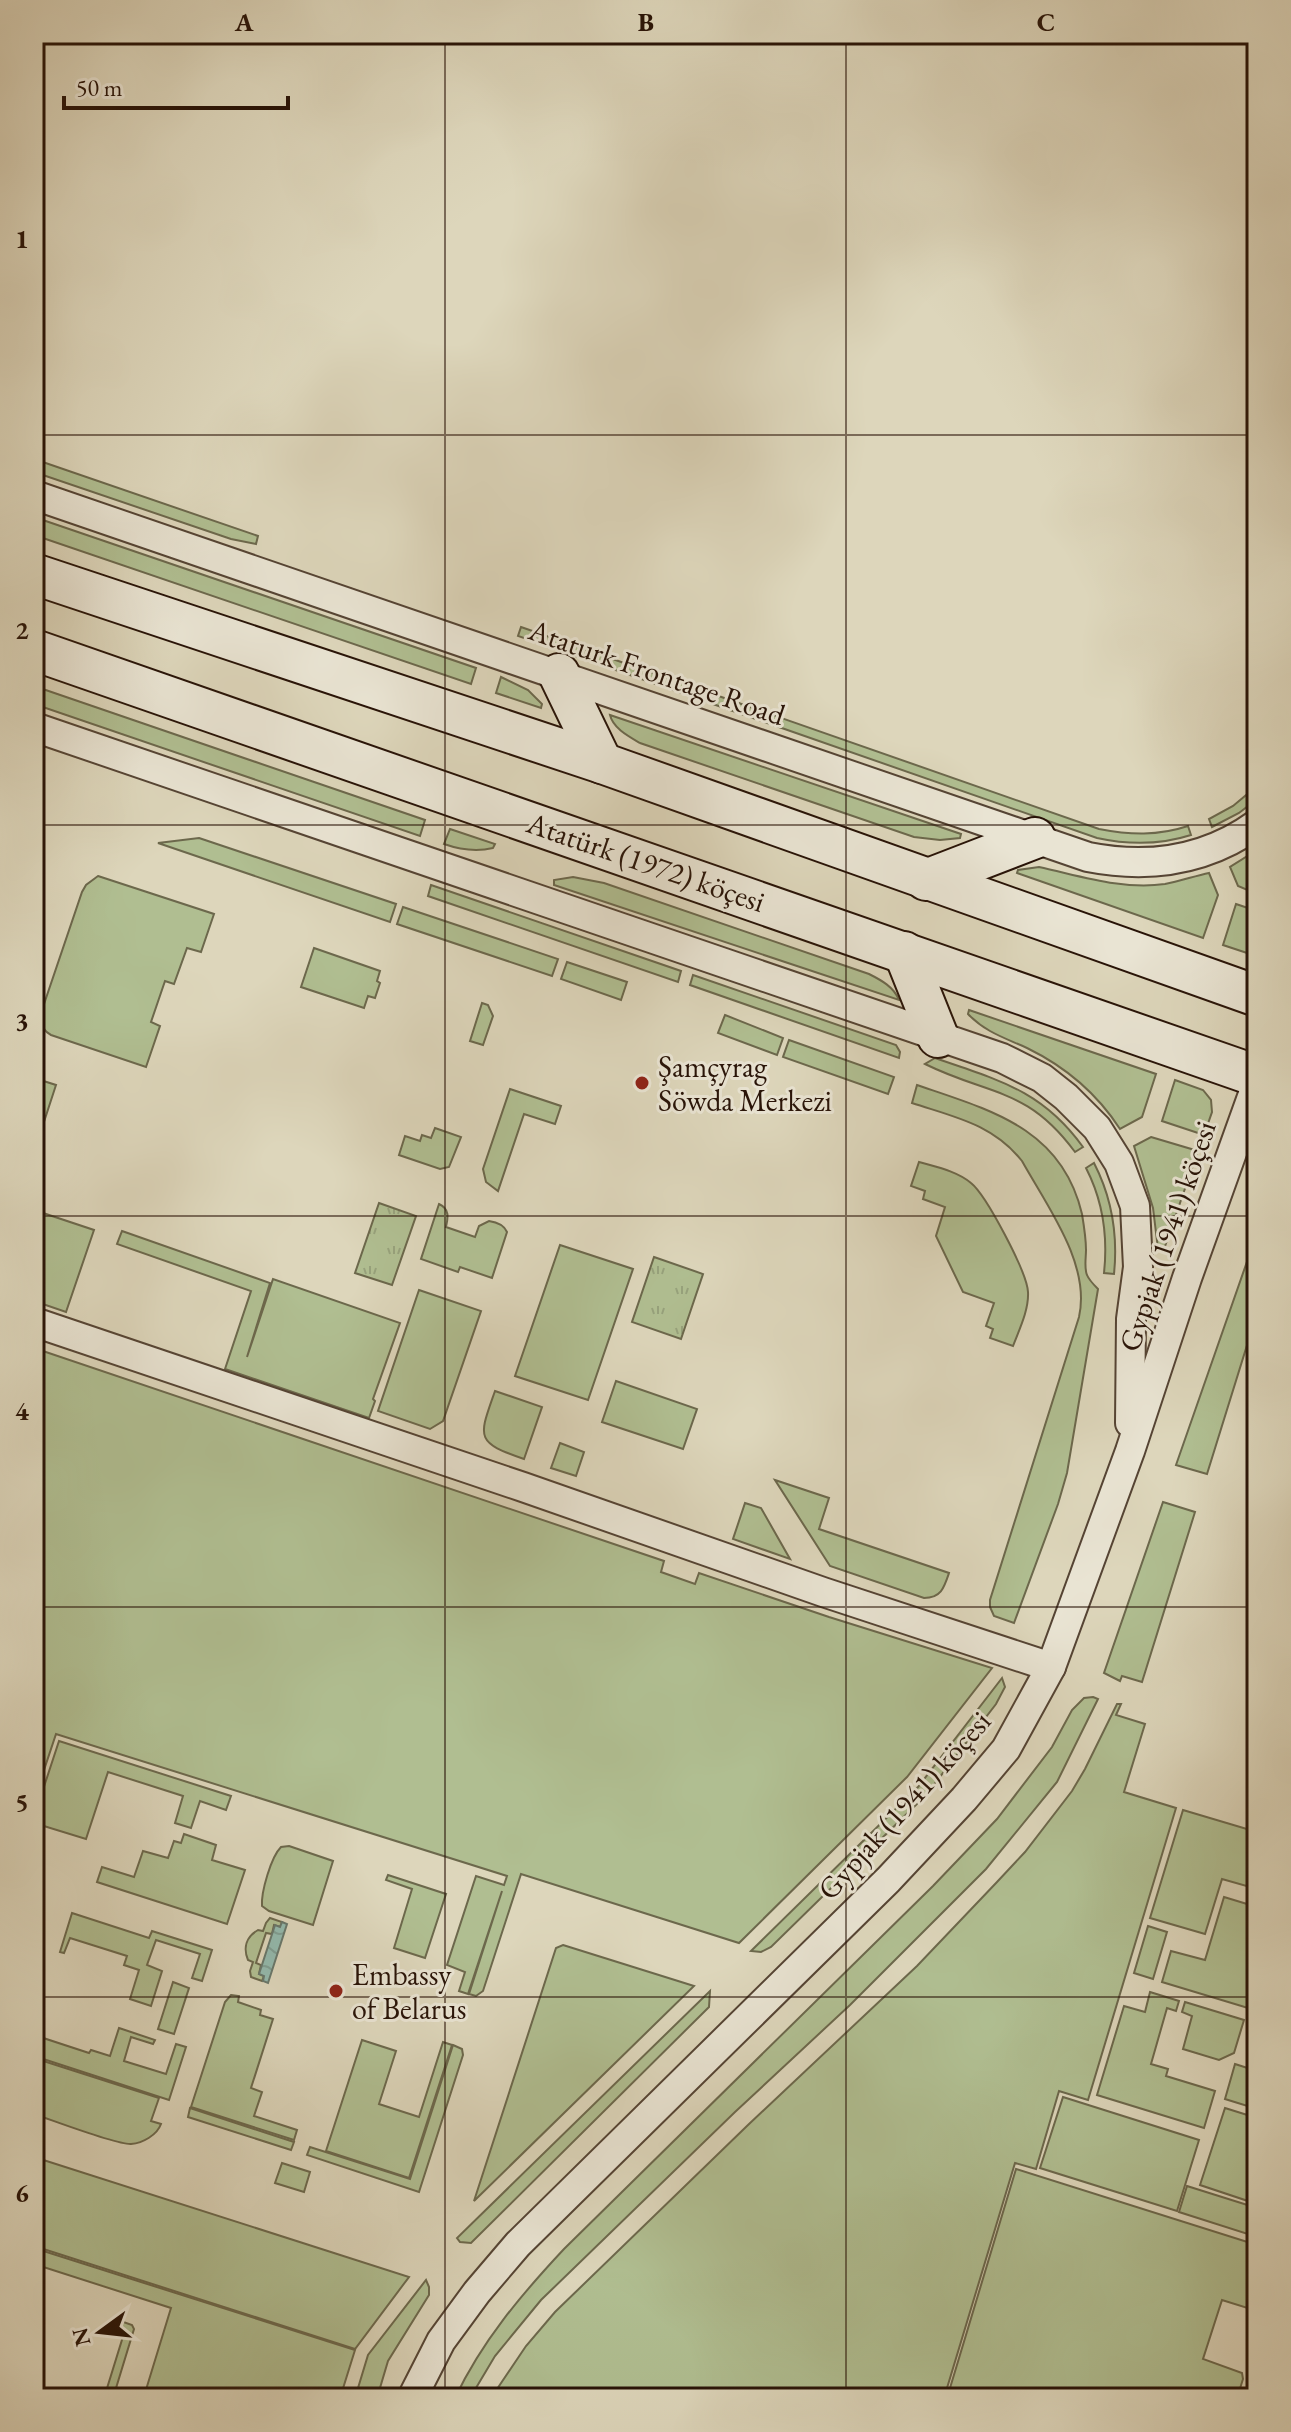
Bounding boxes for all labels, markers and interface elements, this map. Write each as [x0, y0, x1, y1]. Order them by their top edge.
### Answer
text: A [234, 5, 254, 39]
text: B [638, 5, 654, 39]
text: C [1037, 5, 1055, 39]
scale bar [64, 60, 288, 110]
text: 50 m [76, 72, 123, 103]
text: 1 [15, 222, 29, 256]
street label: Ataturk Frontage Road [523, 610, 791, 734]
text: 2 [15, 613, 29, 647]
street label: Atatürk (1972) köçesi [521, 803, 770, 921]
text: 3 [15, 1004, 29, 1038]
place label: Şamçyrag Söwda Merkezi [658, 1047, 832, 1120]
marker: Şamçyrag Söwda Merkezi [633, 1074, 651, 1092]
street label: Gypjak (1941) köçesi [1109, 1116, 1225, 1356]
text: 4 [15, 1394, 29, 1428]
street label: Gypjak (1941) köçesi [809, 1702, 999, 1908]
text: 5 [15, 1785, 29, 1819]
place label: Embassy of Belarus [352, 1955, 466, 2028]
marker: Embassy of Belarus [327, 1982, 345, 2000]
text: 6 [15, 2176, 29, 2210]
north arrow [60, 2292, 140, 2372]
text: N [65, 2325, 97, 2349]

